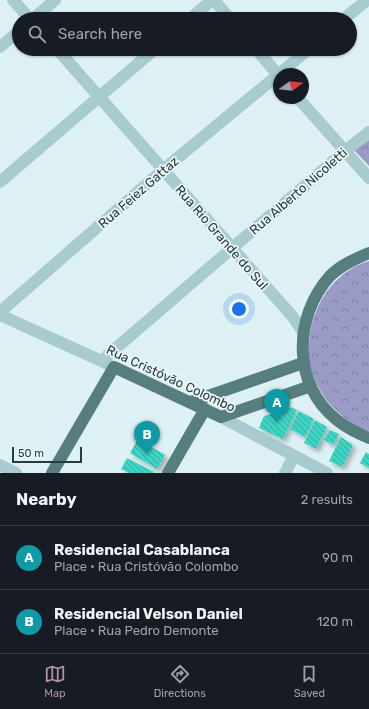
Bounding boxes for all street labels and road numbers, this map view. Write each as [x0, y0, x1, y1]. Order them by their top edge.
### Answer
street label: Rua Alberto Nicoletti [246, 145, 350, 238]
street label: Rua Feiez Gattaz [95, 153, 182, 231]
street label: Rua Rio Grande do Sul [172, 182, 271, 293]
street label: Rua Cristóvão Colombo [104, 342, 238, 415]

